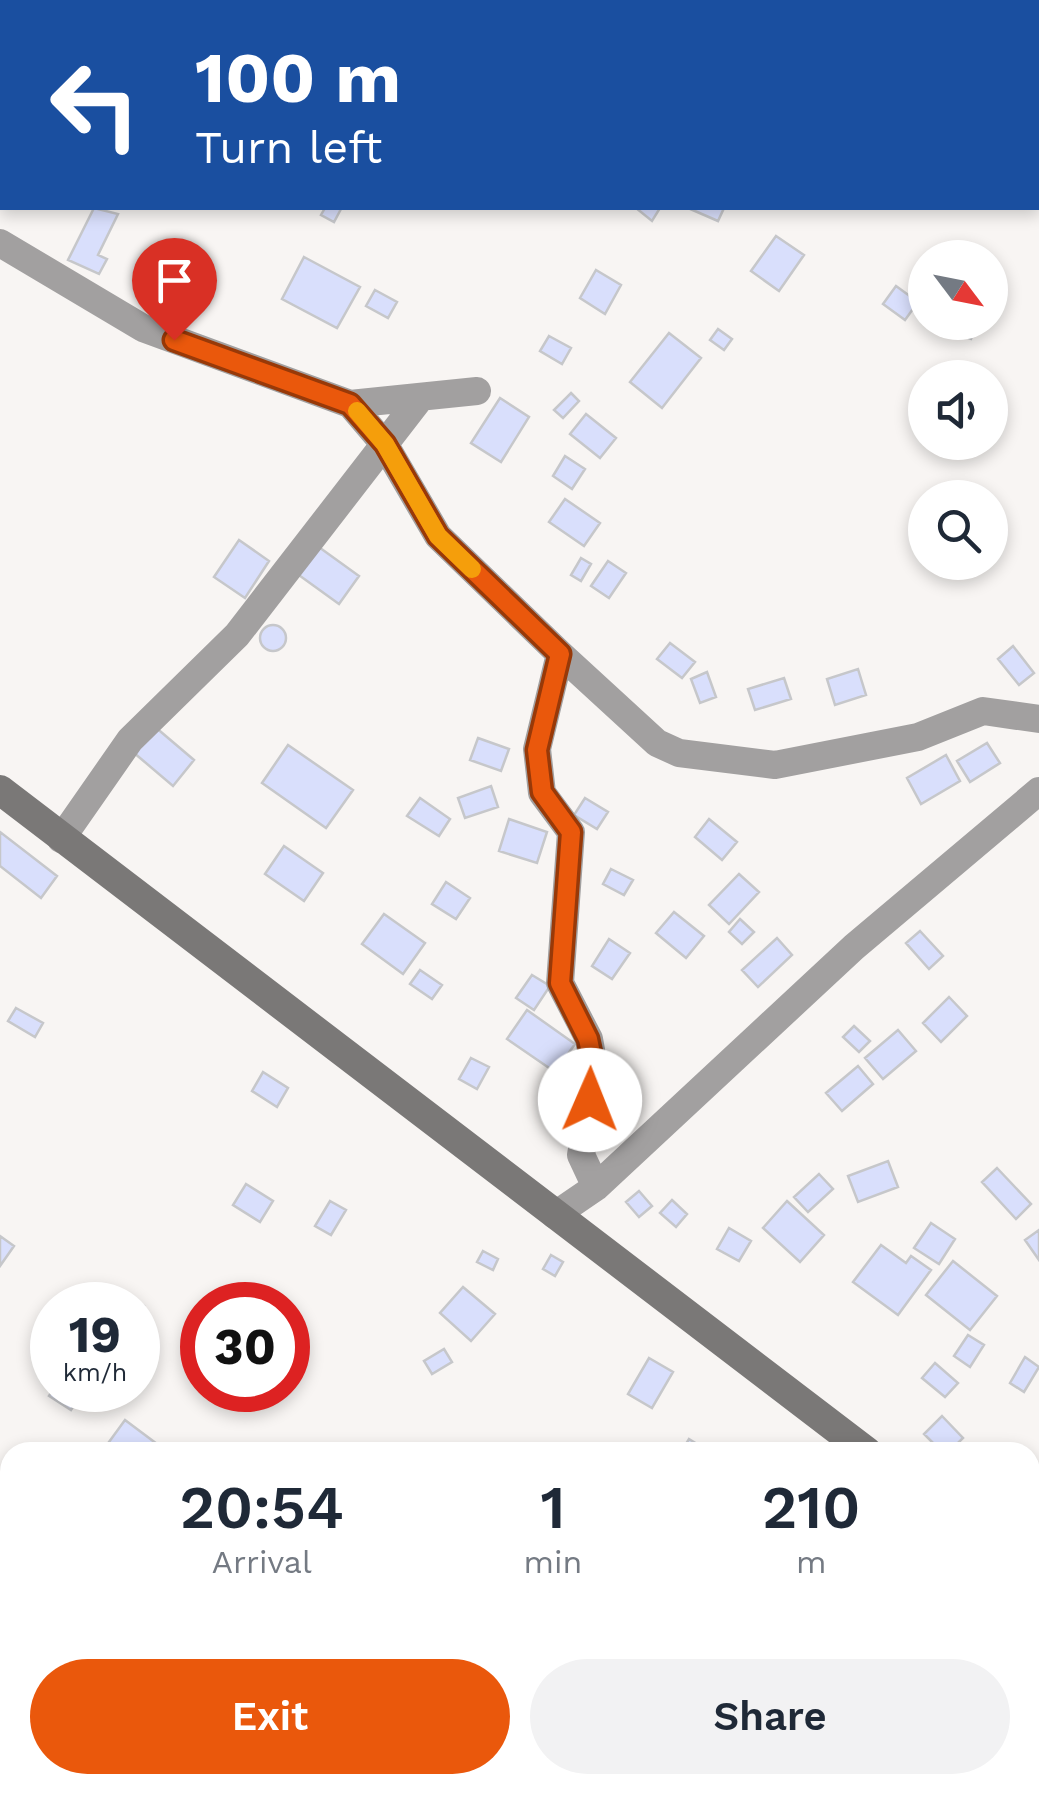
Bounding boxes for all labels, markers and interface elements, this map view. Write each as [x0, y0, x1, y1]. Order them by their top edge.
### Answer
text: 100 m [195, 37, 401, 119]
icon: left [30, 40, 160, 170]
text: Turn left [195, 121, 382, 174]
pin [132, 238, 217, 341]
north arrow [908, 240, 1008, 340]
map controls [908, 240, 1008, 580]
icon: arrive [147, 253, 202, 308]
button: sound [908, 360, 1008, 460]
button: search [908, 480, 1008, 580]
position arrow [538, 1048, 642, 1152]
speed limit sign: 30 [180, 1282, 310, 1412]
text: 19 [69, 1305, 121, 1364]
text: km/h [63, 1358, 127, 1387]
text: 20:54 [180, 1472, 344, 1543]
text: 1 [540, 1472, 565, 1543]
text: 210 [762, 1472, 860, 1543]
text: Arrival [212, 1543, 312, 1581]
text: min [524, 1543, 582, 1581]
text: m [796, 1543, 826, 1581]
button: Exit [30, 1659, 510, 1774]
button: Share [530, 1659, 1010, 1774]

